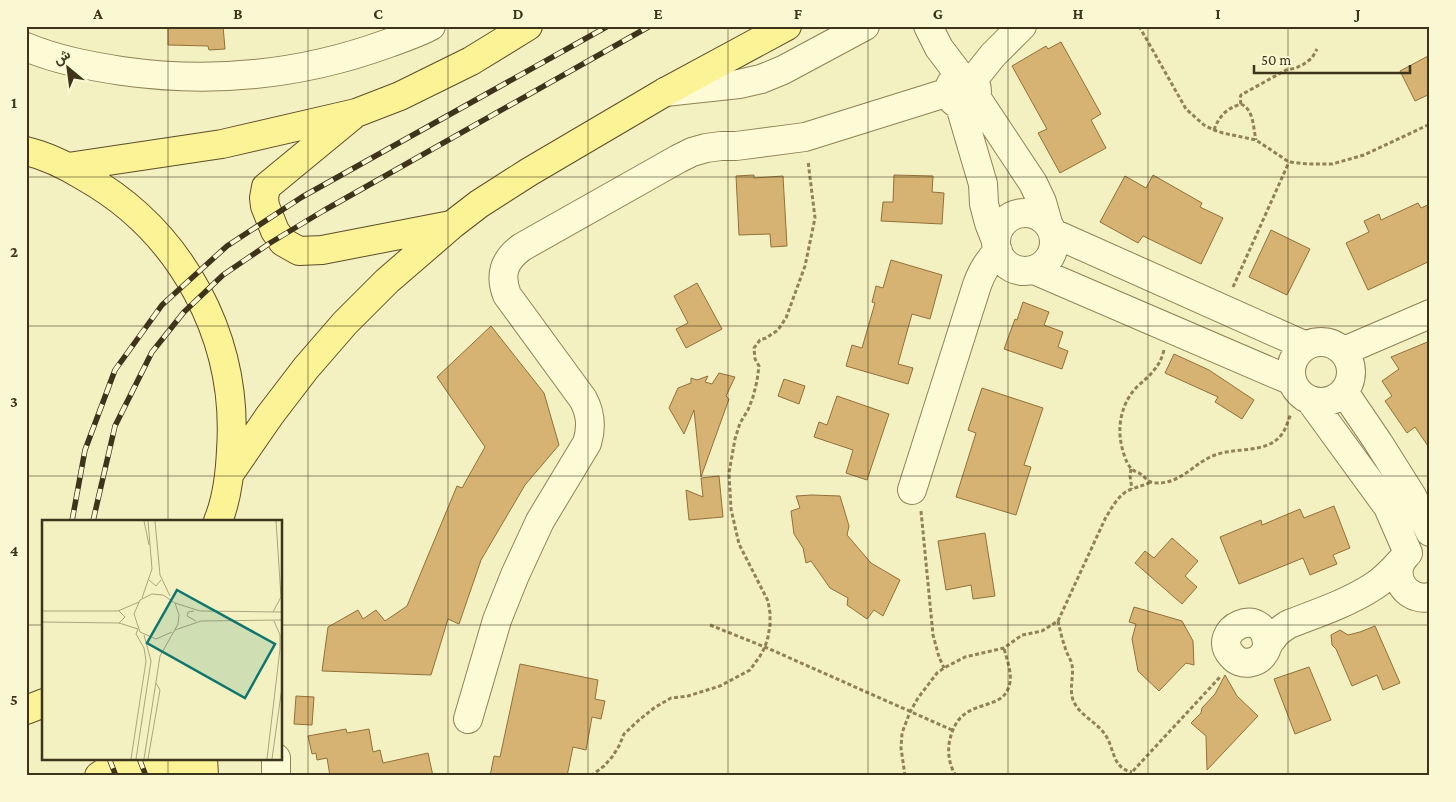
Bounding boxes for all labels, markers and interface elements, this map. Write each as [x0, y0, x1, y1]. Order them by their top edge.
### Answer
text: A [92, 5, 103, 22]
text: B [233, 5, 243, 22]
text: C [373, 5, 383, 22]
text: D [512, 5, 524, 22]
text: E [653, 5, 663, 22]
text: F [794, 5, 803, 22]
text: G [933, 5, 943, 22]
text: H [1073, 5, 1084, 22]
text: I [1215, 5, 1221, 22]
text: J [1353, 5, 1361, 22]
north arrow [42, 42, 92, 92]
scale bar [1254, 42, 1410, 74]
text: ش [50, 45, 74, 69]
text: 50 m [1261, 52, 1291, 68]
text: 1 [11, 94, 17, 111]
text: 2 [10, 243, 18, 260]
text: 3 [10, 393, 18, 410]
inset map [42, 520, 282, 760]
text: 4 [10, 542, 19, 559]
text: 5 [10, 691, 18, 708]

